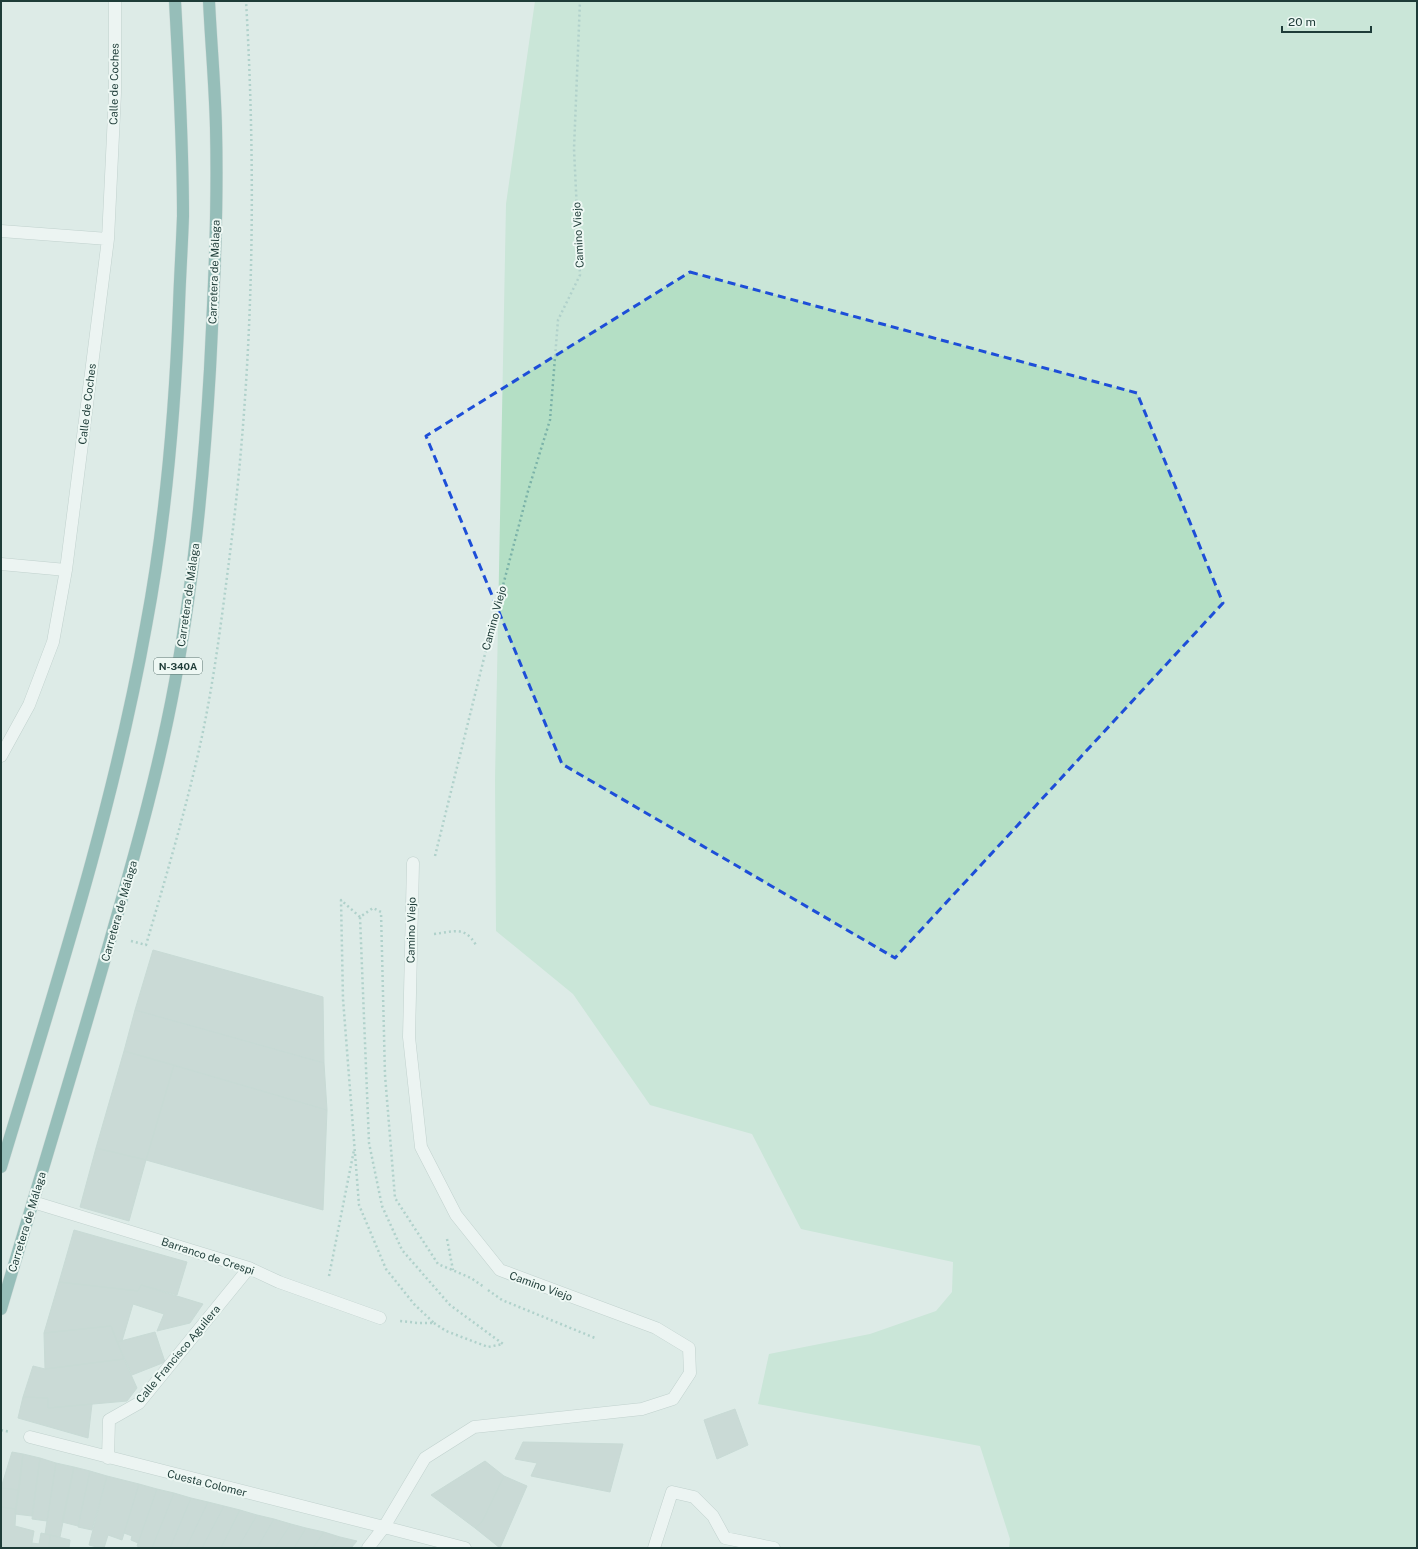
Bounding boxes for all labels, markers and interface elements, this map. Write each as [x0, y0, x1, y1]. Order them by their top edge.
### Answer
scale bar [1282, 8, 1371, 34]
text: 20 m [1288, 15, 1316, 29]
street label: Calle de Coches [107, 43, 121, 125]
street label: Camino Viejo [570, 202, 586, 268]
street label: Carretera de Málaga [206, 220, 222, 324]
street label: Calle de Coches [76, 362, 98, 445]
street label: Carretera de Málaga [175, 542, 201, 648]
street label: Camino Viejo [480, 584, 508, 652]
road number: N-340A [154, 658, 202, 674]
street label: Carretera de Málaga [99, 859, 139, 963]
street label: Camino Viejo [404, 897, 418, 963]
street label: Carretera de Málaga [6, 1170, 48, 1274]
street label: Barranco de Crespi [160, 1235, 256, 1277]
street label: Camino Viejo [508, 1269, 574, 1303]
street label: Calle Francisco Aguilera [134, 1303, 222, 1405]
street label: Cuesta Colomer [166, 1467, 248, 1499]

